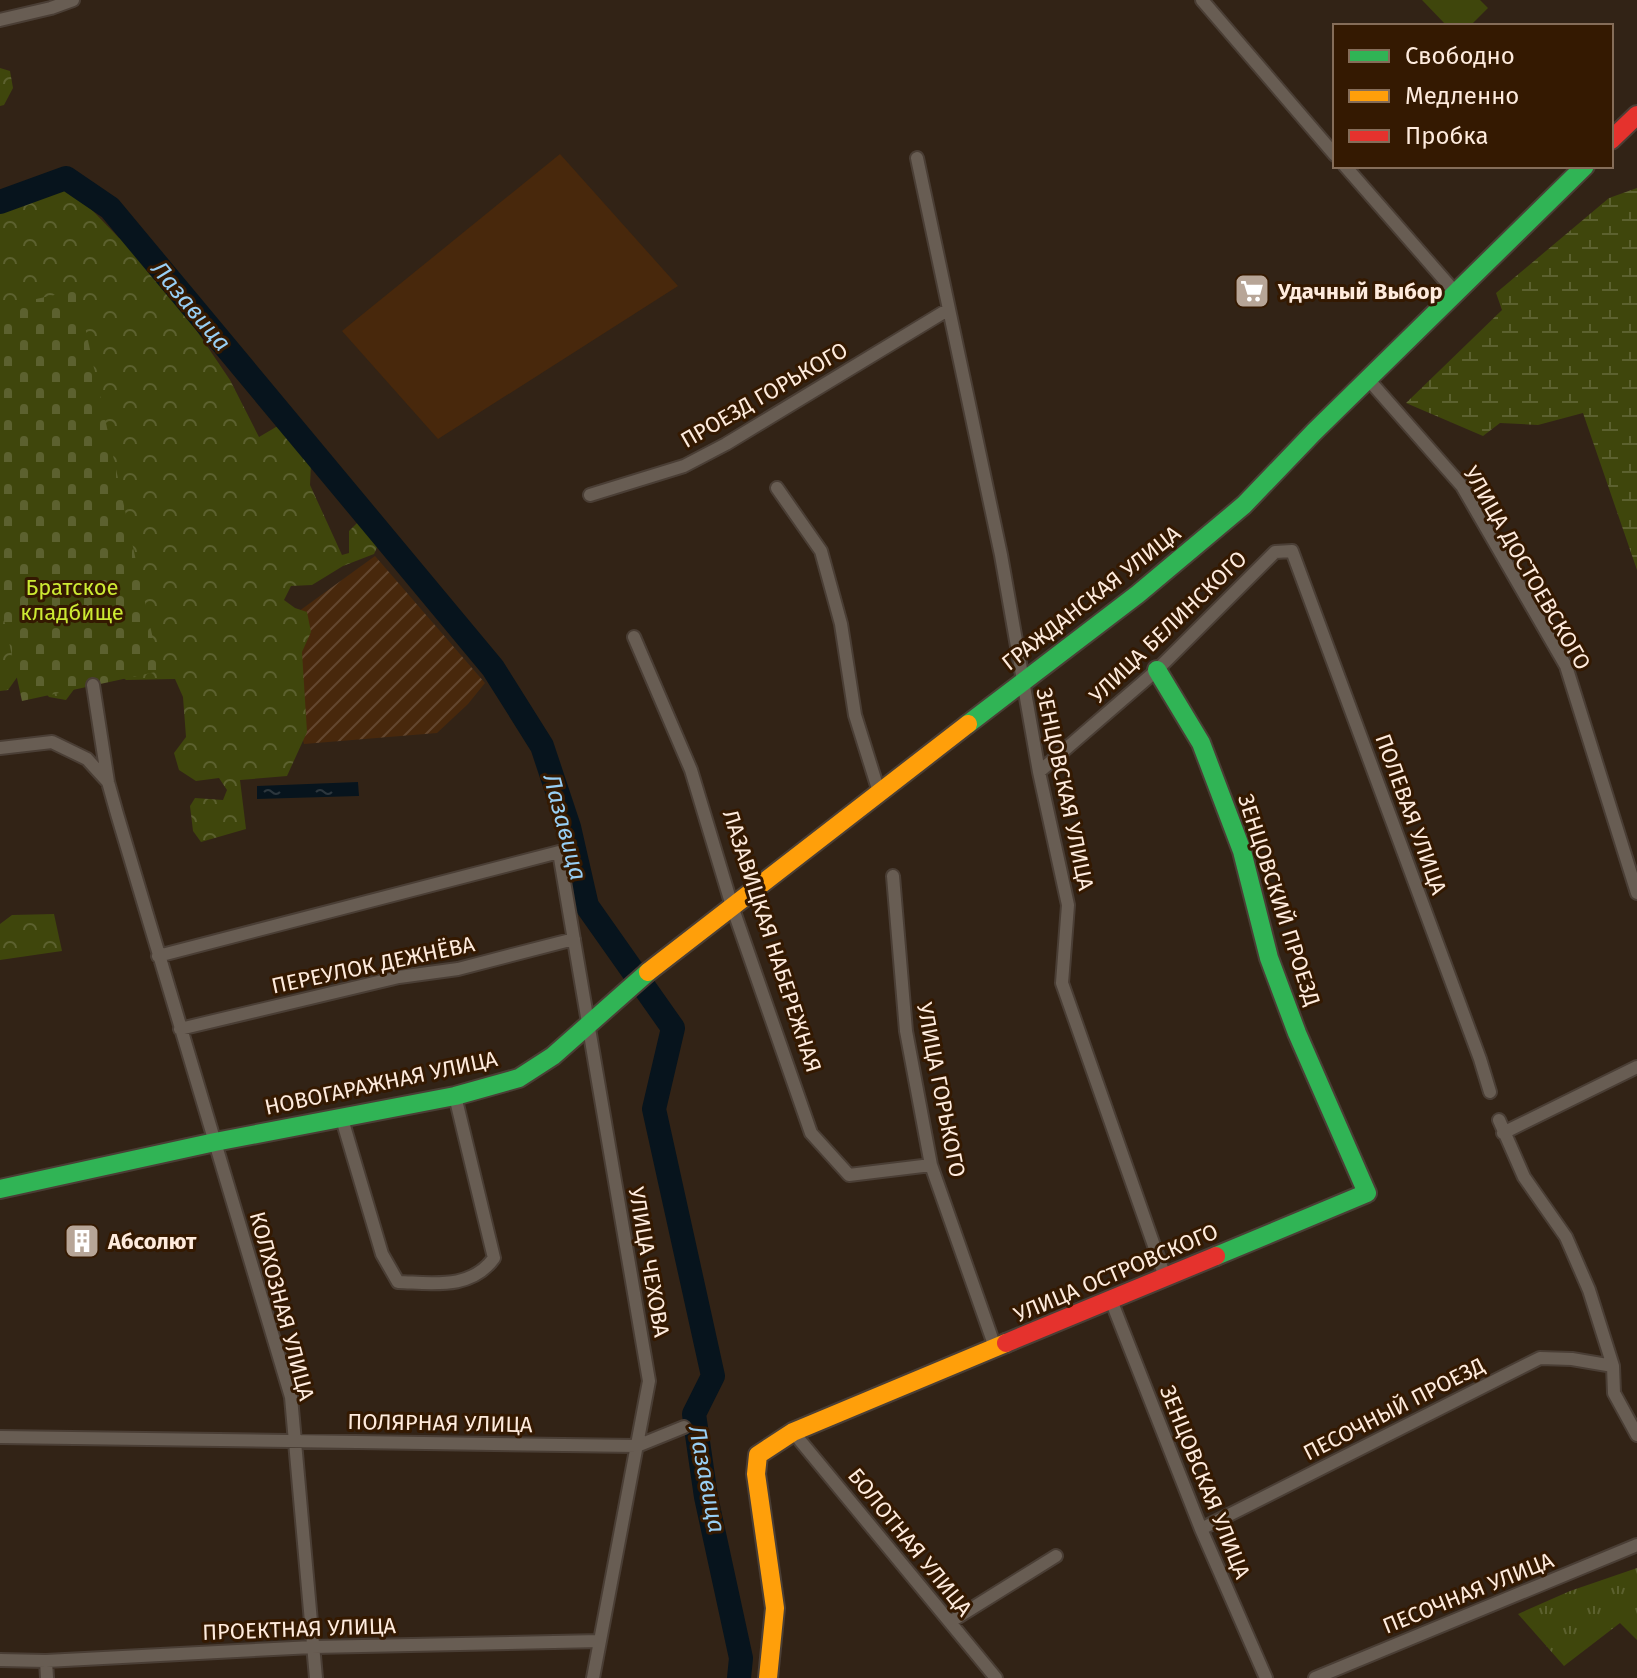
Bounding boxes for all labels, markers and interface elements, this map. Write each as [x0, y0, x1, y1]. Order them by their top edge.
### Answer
legend [1333, 24, 1613, 168]
text: Свободно [1405, 42, 1515, 70]
text: Медленно [1405, 82, 1519, 110]
text: Пробка [1405, 122, 1489, 150]
water label: Лазавица [145, 255, 237, 357]
supermarket icon: Удачный Выбор [1233, 272, 1271, 310]
place label: Удачный Выбор [1277, 278, 1443, 305]
street label: ПРОЕЗД ГОРЬКОГО [676, 336, 852, 454]
street label: УЛИЦА ДОСТОЕВСКОГО [1458, 461, 1596, 675]
street label: ГРАЖДАНСКАЯ УЛИЦА [996, 520, 1186, 676]
street label: УЛИЦА БЕЛИНСКОГО [1084, 545, 1252, 709]
park label: Братское кладбище [20, 574, 124, 626]
street label: ЗЕНЦОВСКАЯ УЛИЦА [1030, 685, 1100, 893]
street label: ПОЛЕВАЯ УЛИЦА [1369, 730, 1453, 898]
water label: Лазавица [537, 770, 593, 883]
street label: ЗЕНЦОВСКИЙ ПРОЕЗД [1232, 790, 1326, 1010]
street label: ЛАЗАВИЦКАЯ НАБЕРЕЖНАЯ [717, 806, 827, 1076]
street label: ПЕРЕУЛОК ДЕЖНЁВА [269, 930, 477, 1000]
street label: УЛИЦА ГОРЬКОГО [911, 1000, 971, 1180]
street label: НОВОГАРАЖНАЯ УЛИЦА [262, 1045, 500, 1121]
street label: УЛИЦА ЧЕХОВА [623, 1185, 676, 1340]
street label: КОЛХОЗНАЯ УЛИЦА [244, 1209, 320, 1404]
street label: УЛИЦА ОСТРОВСКОГО [1010, 1218, 1222, 1328]
building icon: Абсолют [63, 1222, 101, 1260]
place label: Абсолют [107, 1228, 197, 1255]
street label: ПЕСОЧНЫЙ ПРОЕЗД [1299, 1352, 1489, 1466]
street label: ЗЕНЦОВСКАЯ УЛИЦА [1154, 1381, 1256, 1583]
street label: ПОЛЯРНАЯ УЛИЦА [347, 1408, 533, 1438]
water label: Лазавица [683, 1422, 731, 1535]
street label: БОЛОТНАЯ УЛИЦА [842, 1463, 978, 1622]
street label: ПЕСОЧНАЯ УЛИЦА [1379, 1546, 1558, 1640]
street label: ПРОЕКТНАЯ УЛИЦА [202, 1612, 397, 1646]

